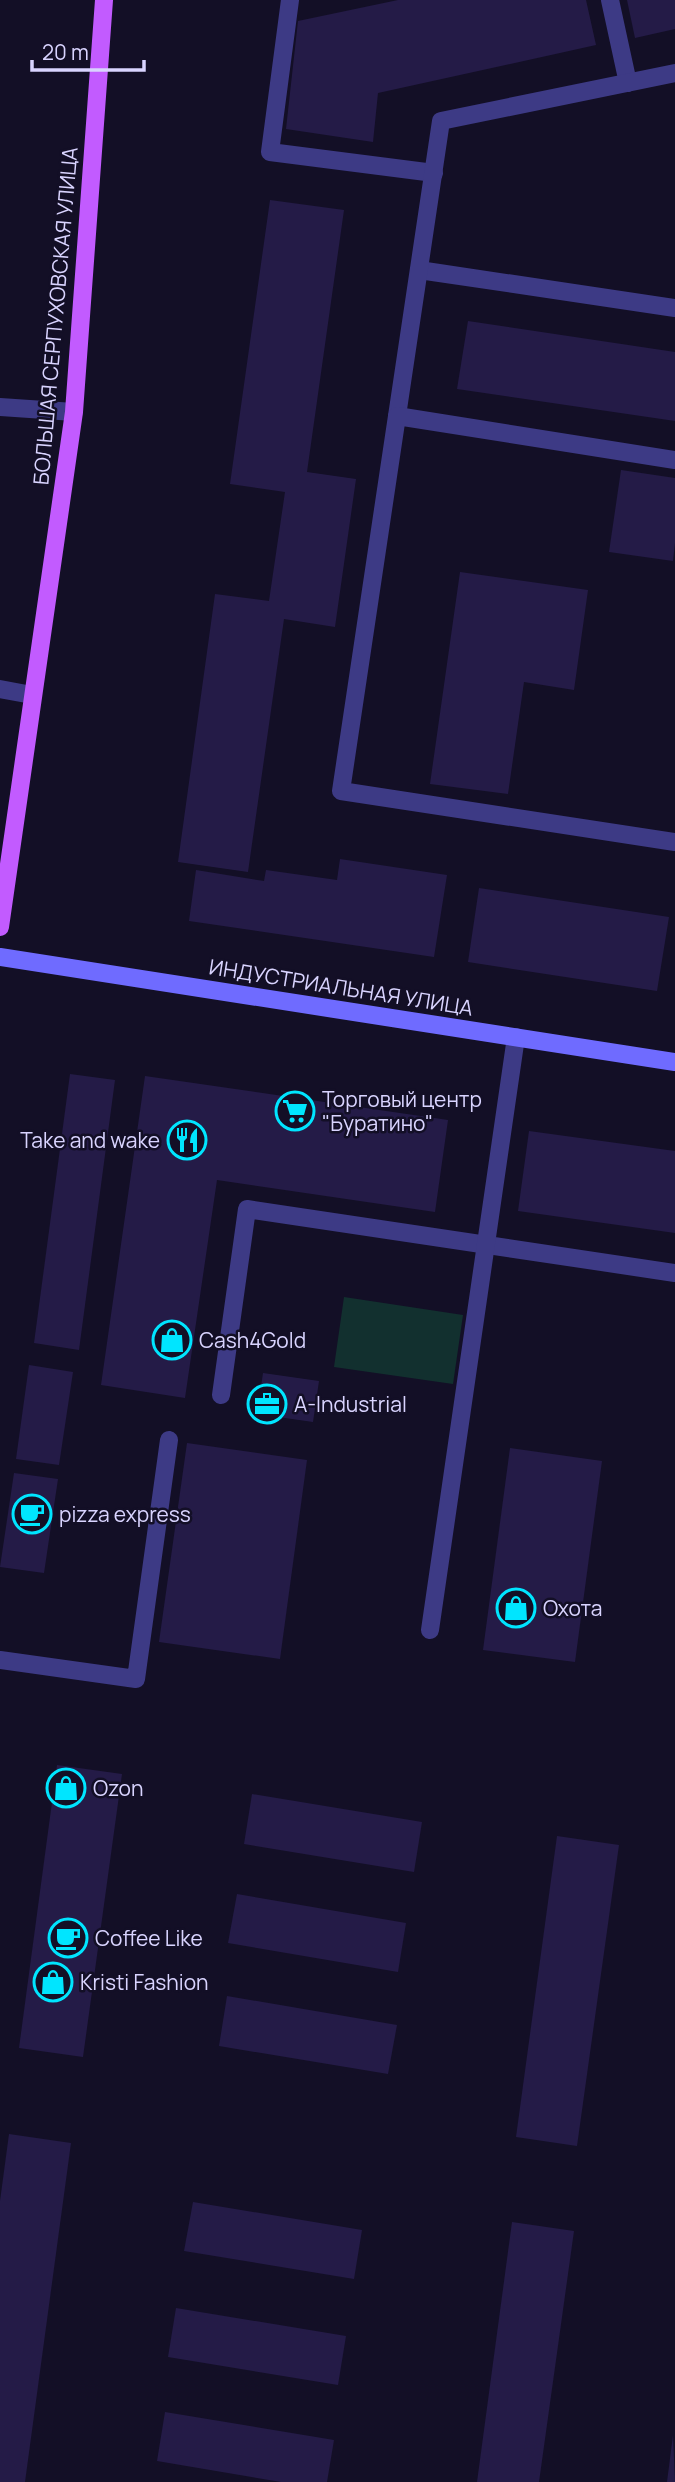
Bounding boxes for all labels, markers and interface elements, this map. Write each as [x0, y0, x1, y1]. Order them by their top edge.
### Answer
scale bar [32, 28, 144, 72]
text: 20 m [42, 38, 89, 66]
street label: БОЛЬШАЯ СЕРПУХОВСКАЯ УЛИЦА [26, 146, 84, 486]
street label: ИНДУСТРИАЛЬНАЯ УЛИЦА [207, 952, 475, 1022]
place label: Торговый центр "Буратино" [322, 1085, 482, 1137]
supermarket icon: Торговый центр "Буратино" [274, 1090, 316, 1132]
restaurant icon: Take and wake [166, 1119, 208, 1161]
place label: Take and wake [20, 1126, 160, 1154]
shop icon: Cash4Gold [151, 1319, 193, 1361]
place label: Cash4Gold [199, 1326, 306, 1354]
office icon: A-Industrial [246, 1383, 288, 1425]
place label: A-Industrial [294, 1390, 407, 1418]
cafe icon: pizza express [11, 1493, 53, 1535]
place label: pizza express [59, 1500, 191, 1528]
shop icon: Охота [495, 1587, 537, 1629]
place label: Охота [543, 1594, 602, 1622]
shop icon: Ozon [45, 1767, 87, 1809]
place label: Ozon [93, 1774, 143, 1802]
cafe icon: Coffee Like [47, 1917, 89, 1959]
place label: Coffee Like [95, 1924, 203, 1952]
shop icon: Kristi Fashion [32, 1961, 74, 2003]
place label: Kristi Fashion [80, 1968, 209, 1996]

